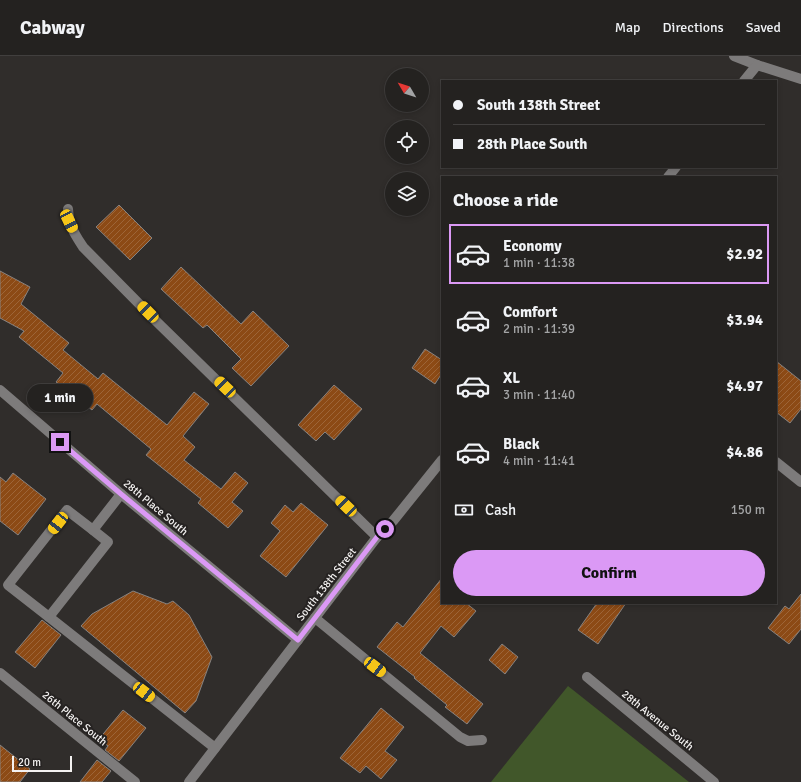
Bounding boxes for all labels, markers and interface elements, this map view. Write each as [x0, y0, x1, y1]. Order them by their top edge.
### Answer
text: Cabway [20, 16, 85, 40]
text: Map [615, 19, 641, 36]
text: Directions [663, 19, 724, 36]
text: Saved [746, 19, 781, 36]
north arrow [385, 68, 429, 112]
map controls [385, 68, 429, 216]
text: South 138th Street [477, 96, 600, 114]
button: locate [385, 120, 429, 164]
text: 28th Place South [477, 135, 587, 153]
button: layers [385, 172, 429, 216]
text: Choose a ride [453, 189, 558, 211]
car [58, 208, 80, 234]
icon: car [455, 236, 491, 272]
text: Economy [503, 237, 562, 255]
text: $2.92 [726, 245, 763, 263]
text: 1 min · 11:38 [503, 255, 575, 271]
car [135, 299, 161, 325]
icon: car [455, 302, 491, 338]
text: Comfort [503, 303, 557, 321]
text: $3.94 [726, 311, 763, 329]
text: 2 min · 11:39 [503, 321, 575, 337]
icon: car [455, 368, 491, 404]
text: XL [503, 369, 520, 387]
car [212, 374, 238, 400]
text: $4.97 [726, 377, 763, 395]
callout: 1 min [27, 384, 93, 412]
text: 3 min · 11:40 [503, 387, 575, 403]
text: 1 min [44, 390, 76, 406]
route end [51, 433, 69, 451]
icon: car [455, 434, 491, 470]
text: Black [503, 435, 540, 453]
text: $4.86 [726, 443, 763, 461]
text: 4 min · 11:41 [503, 453, 575, 469]
street label: 28th Place South [121, 477, 190, 538]
car [333, 493, 359, 519]
icon: cash [453, 499, 475, 521]
text: Cash [485, 501, 516, 519]
text: 150 m [731, 502, 765, 518]
car [46, 510, 70, 536]
route start [376, 520, 394, 538]
street label: South 138th Street [294, 545, 359, 623]
button: Confirm [453, 550, 765, 596]
car [362, 655, 388, 679]
car [131, 680, 157, 704]
street label: 28th Avenue South [619, 687, 696, 753]
street label: 26th Place South [40, 688, 110, 749]
scale bar [12, 754, 72, 773]
text: 20 m [18, 756, 41, 769]

